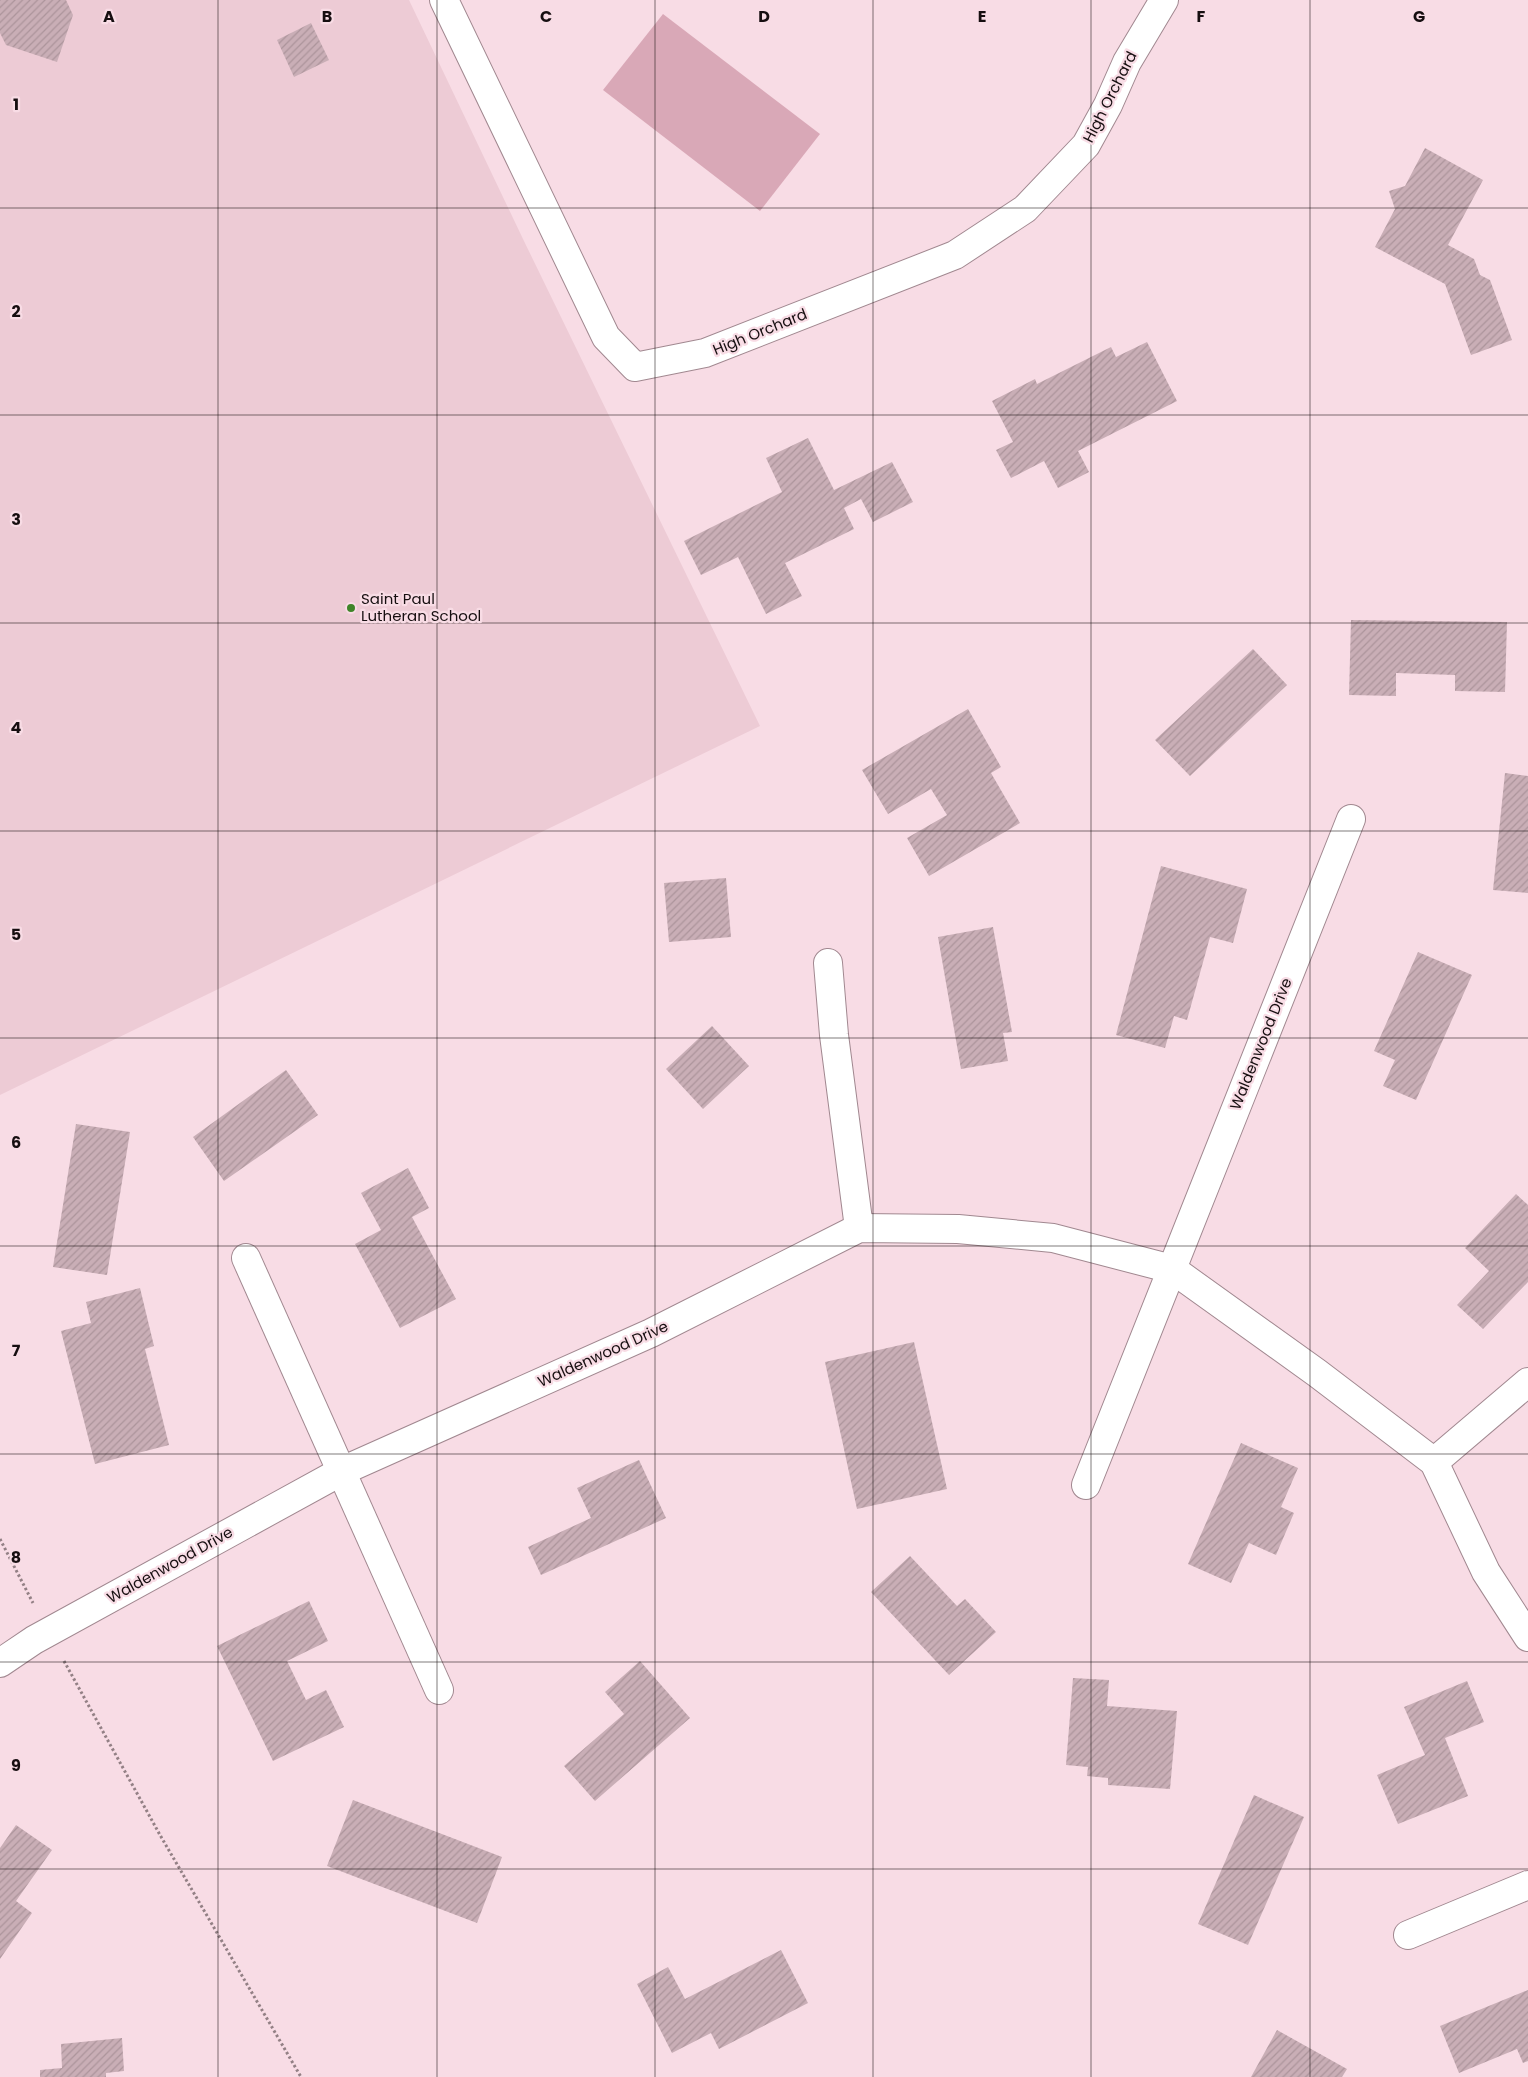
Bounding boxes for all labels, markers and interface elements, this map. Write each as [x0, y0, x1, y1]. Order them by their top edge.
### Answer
text: A [103, 5, 115, 28]
text: B [322, 5, 332, 28]
text: C [540, 5, 552, 28]
text: D [758, 5, 770, 28]
text: E [978, 5, 986, 28]
text: F [1197, 5, 1206, 28]
text: G [1413, 5, 1425, 28]
street label: High Orchard [1078, 48, 1142, 146]
text: 1 [13, 93, 19, 116]
text: 2 [11, 300, 21, 323]
street label: High Orchard [710, 303, 810, 360]
text: 3 [11, 508, 21, 531]
place label: Saint Paul Lutheran School [361, 588, 481, 626]
marker: Saint Paul Lutheran School [345, 602, 357, 614]
text: 4 [11, 716, 22, 739]
text: 5 [11, 923, 21, 946]
street label: Waldenwood Drive [1224, 975, 1297, 1113]
text: 6 [11, 1131, 21, 1154]
street label: Waldenwood Drive [534, 1315, 671, 1392]
text: 7 [12, 1339, 21, 1362]
street label: Waldenwood Drive [103, 1521, 236, 1608]
text: 8 [11, 1546, 21, 1569]
text: 9 [11, 1754, 21, 1777]

